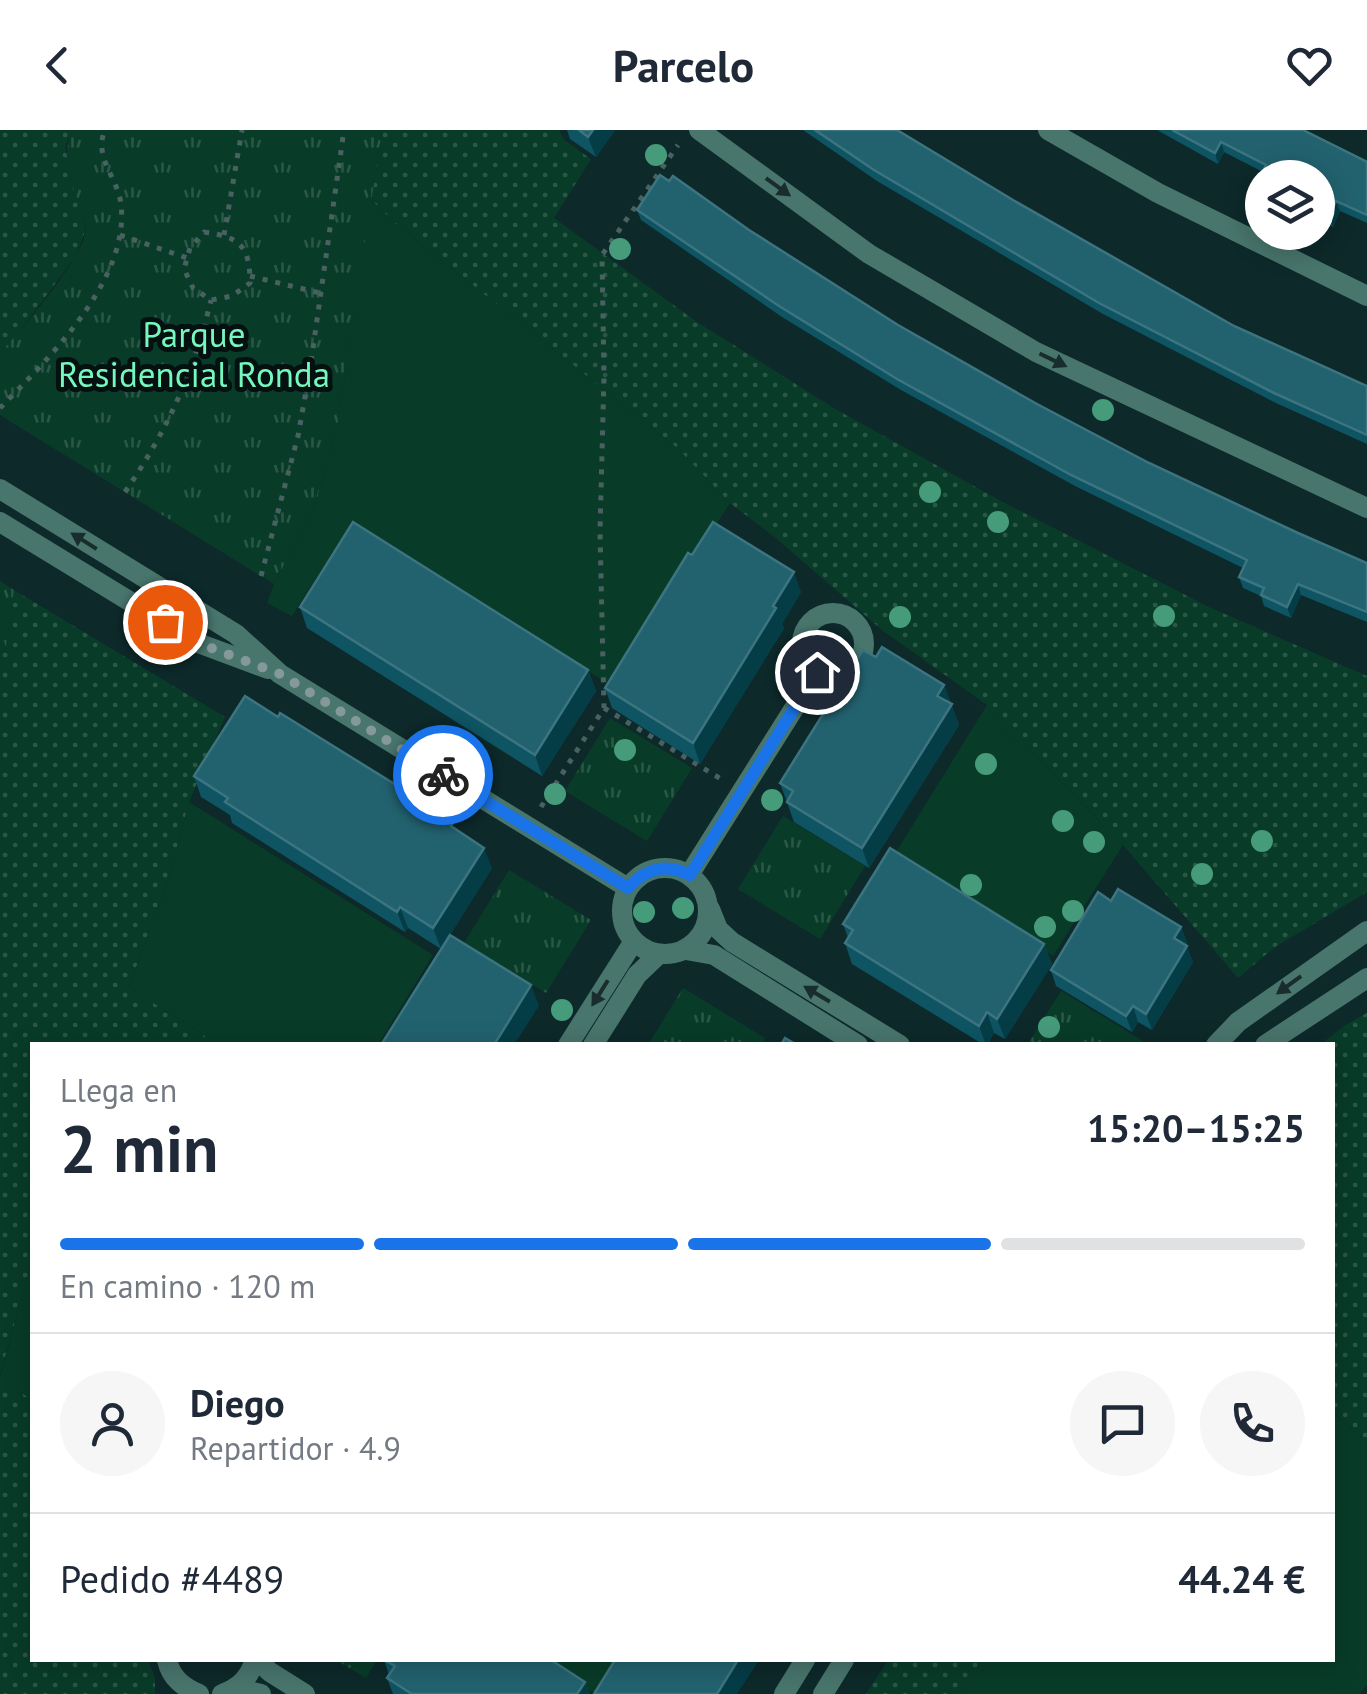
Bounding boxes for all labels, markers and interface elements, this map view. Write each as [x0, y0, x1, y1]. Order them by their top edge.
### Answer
text: Parcelo [613, 36, 754, 94]
icon: back [30, 38, 85, 93]
icon: heart [1282, 38, 1337, 93]
map controls [1245, 160, 1335, 250]
button: layers [1245, 160, 1335, 250]
one-way arrow [765, 177, 791, 197]
park label: Parque Residencial Ronda [58, 311, 330, 397]
one-way arrow [1038, 352, 1067, 369]
one-way arrow [70, 532, 98, 550]
pin [123, 580, 208, 665]
icon: bag [138, 595, 193, 650]
pin [775, 630, 860, 715]
icon: home [790, 645, 845, 700]
courier [393, 725, 493, 825]
icon: bike [416, 748, 471, 803]
one-way arrow [1276, 975, 1303, 995]
one-way arrow [592, 979, 610, 1007]
one-way arrow [803, 985, 830, 1004]
text: Llega en [60, 1069, 177, 1111]
text: 15:20–15:25 [1087, 1103, 1305, 1152]
text: 2 min [60, 1106, 219, 1190]
text: En camino · 120 m [60, 1265, 315, 1307]
button: person [60, 1371, 165, 1476]
button: chat [1070, 1371, 1175, 1476]
button: phone [1200, 1371, 1305, 1476]
text: Diego [190, 1378, 285, 1427]
text: Repartidor · 4.9 [190, 1427, 401, 1469]
text: Pedido #4489 [60, 1554, 284, 1603]
text: 44.24 € [1178, 1554, 1305, 1603]

